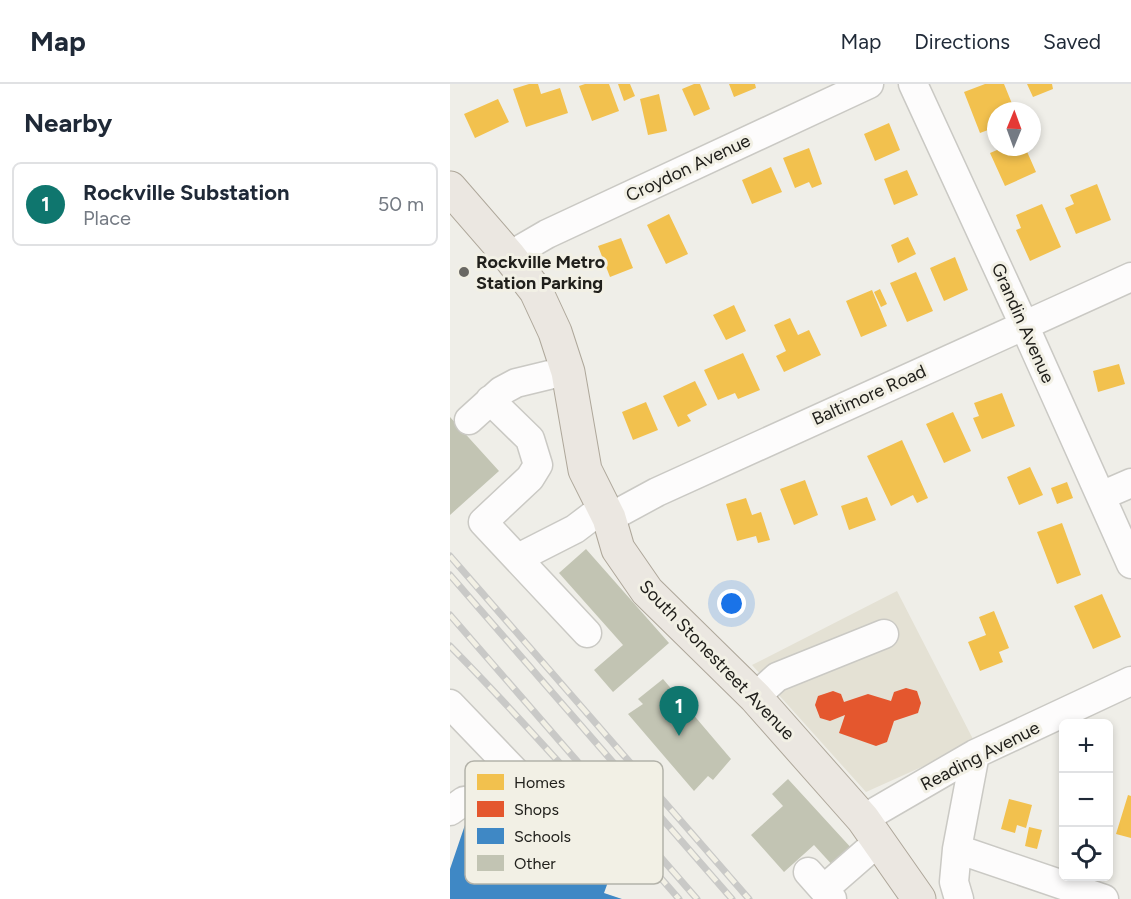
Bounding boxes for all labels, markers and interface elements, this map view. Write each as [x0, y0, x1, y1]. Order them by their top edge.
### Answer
text: Map [30, 24, 86, 58]
text: Map [840, 29, 881, 54]
text: Directions [914, 29, 1010, 54]
text: Saved [1043, 29, 1101, 54]
north arrow [987, 102, 1041, 156]
text: Nearby [24, 107, 112, 139]
street label: Croydon Avenue [622, 129, 754, 206]
text: Rockville Substation [83, 179, 290, 206]
text: 1 [41, 192, 50, 216]
text: 50 m [378, 192, 424, 216]
text: Place [83, 206, 131, 230]
place label: Rockville Metro Station Parking [476, 251, 605, 294]
street label: Grandin Avenue [987, 260, 1059, 387]
marker: Rockville Metro Station Parking [457, 265, 471, 279]
street label: Baltimore Road [808, 360, 930, 430]
street label: South Stonestreet Avenue [635, 575, 799, 745]
your location [717, 589, 746, 618]
pin: 1 [660, 686, 698, 736]
street label: Reading Avenue [917, 716, 1043, 796]
map controls [1059, 719, 1113, 881]
button: + [1059, 719, 1113, 773]
legend [465, 761, 663, 884]
text: Homes [514, 773, 565, 792]
button: − [1059, 773, 1113, 827]
text: Shops [514, 800, 559, 819]
text: Schools [514, 827, 571, 846]
button: locate [1059, 827, 1113, 881]
text: Other [514, 854, 556, 873]

